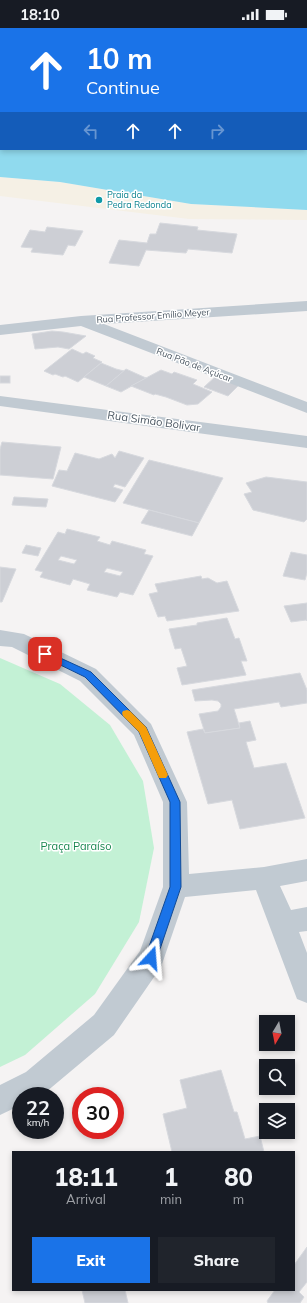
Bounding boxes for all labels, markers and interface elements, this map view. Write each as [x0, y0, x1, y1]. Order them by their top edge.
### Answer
text: 18:10 [20, 5, 60, 24]
text: 10 m [86, 41, 152, 76]
icon: ahead [20, 44, 72, 96]
text: Continue [86, 76, 160, 99]
icon: left [80, 120, 102, 142]
icon: ahead [122, 120, 144, 142]
icon: ahead [164, 120, 186, 142]
icon: right [206, 120, 228, 142]
place label: Praia da Pedra Redonda [107, 189, 172, 210]
marker: Praia da Pedra Redonda [94, 195, 104, 205]
street label: Rua Professor Emílio Meyer [96, 306, 211, 326]
street label: Rua Pão de Açúcar [155, 345, 234, 384]
street label: Rua Simão Bolivar [107, 408, 201, 434]
pin [28, 637, 62, 671]
icon: arrive [34, 643, 56, 665]
park label: Praça Paraíso [41, 839, 111, 853]
position arrow [130, 937, 172, 979]
north arrow [259, 1015, 295, 1051]
map controls [259, 1015, 295, 1139]
button: search [259, 1059, 295, 1095]
speed limit sign: 30 [72, 1087, 124, 1139]
text: 22 [26, 1095, 50, 1120]
button: layers [259, 1103, 295, 1139]
text: km/h [27, 1116, 49, 1129]
text: 18:11 [54, 1162, 118, 1192]
text: 1 [164, 1162, 178, 1192]
text: 80 [224, 1162, 253, 1192]
text: Arrival [66, 1191, 106, 1207]
text: min [160, 1191, 182, 1207]
text: m [233, 1191, 244, 1207]
button: Exit [32, 1237, 150, 1283]
button: Share [158, 1237, 275, 1283]

